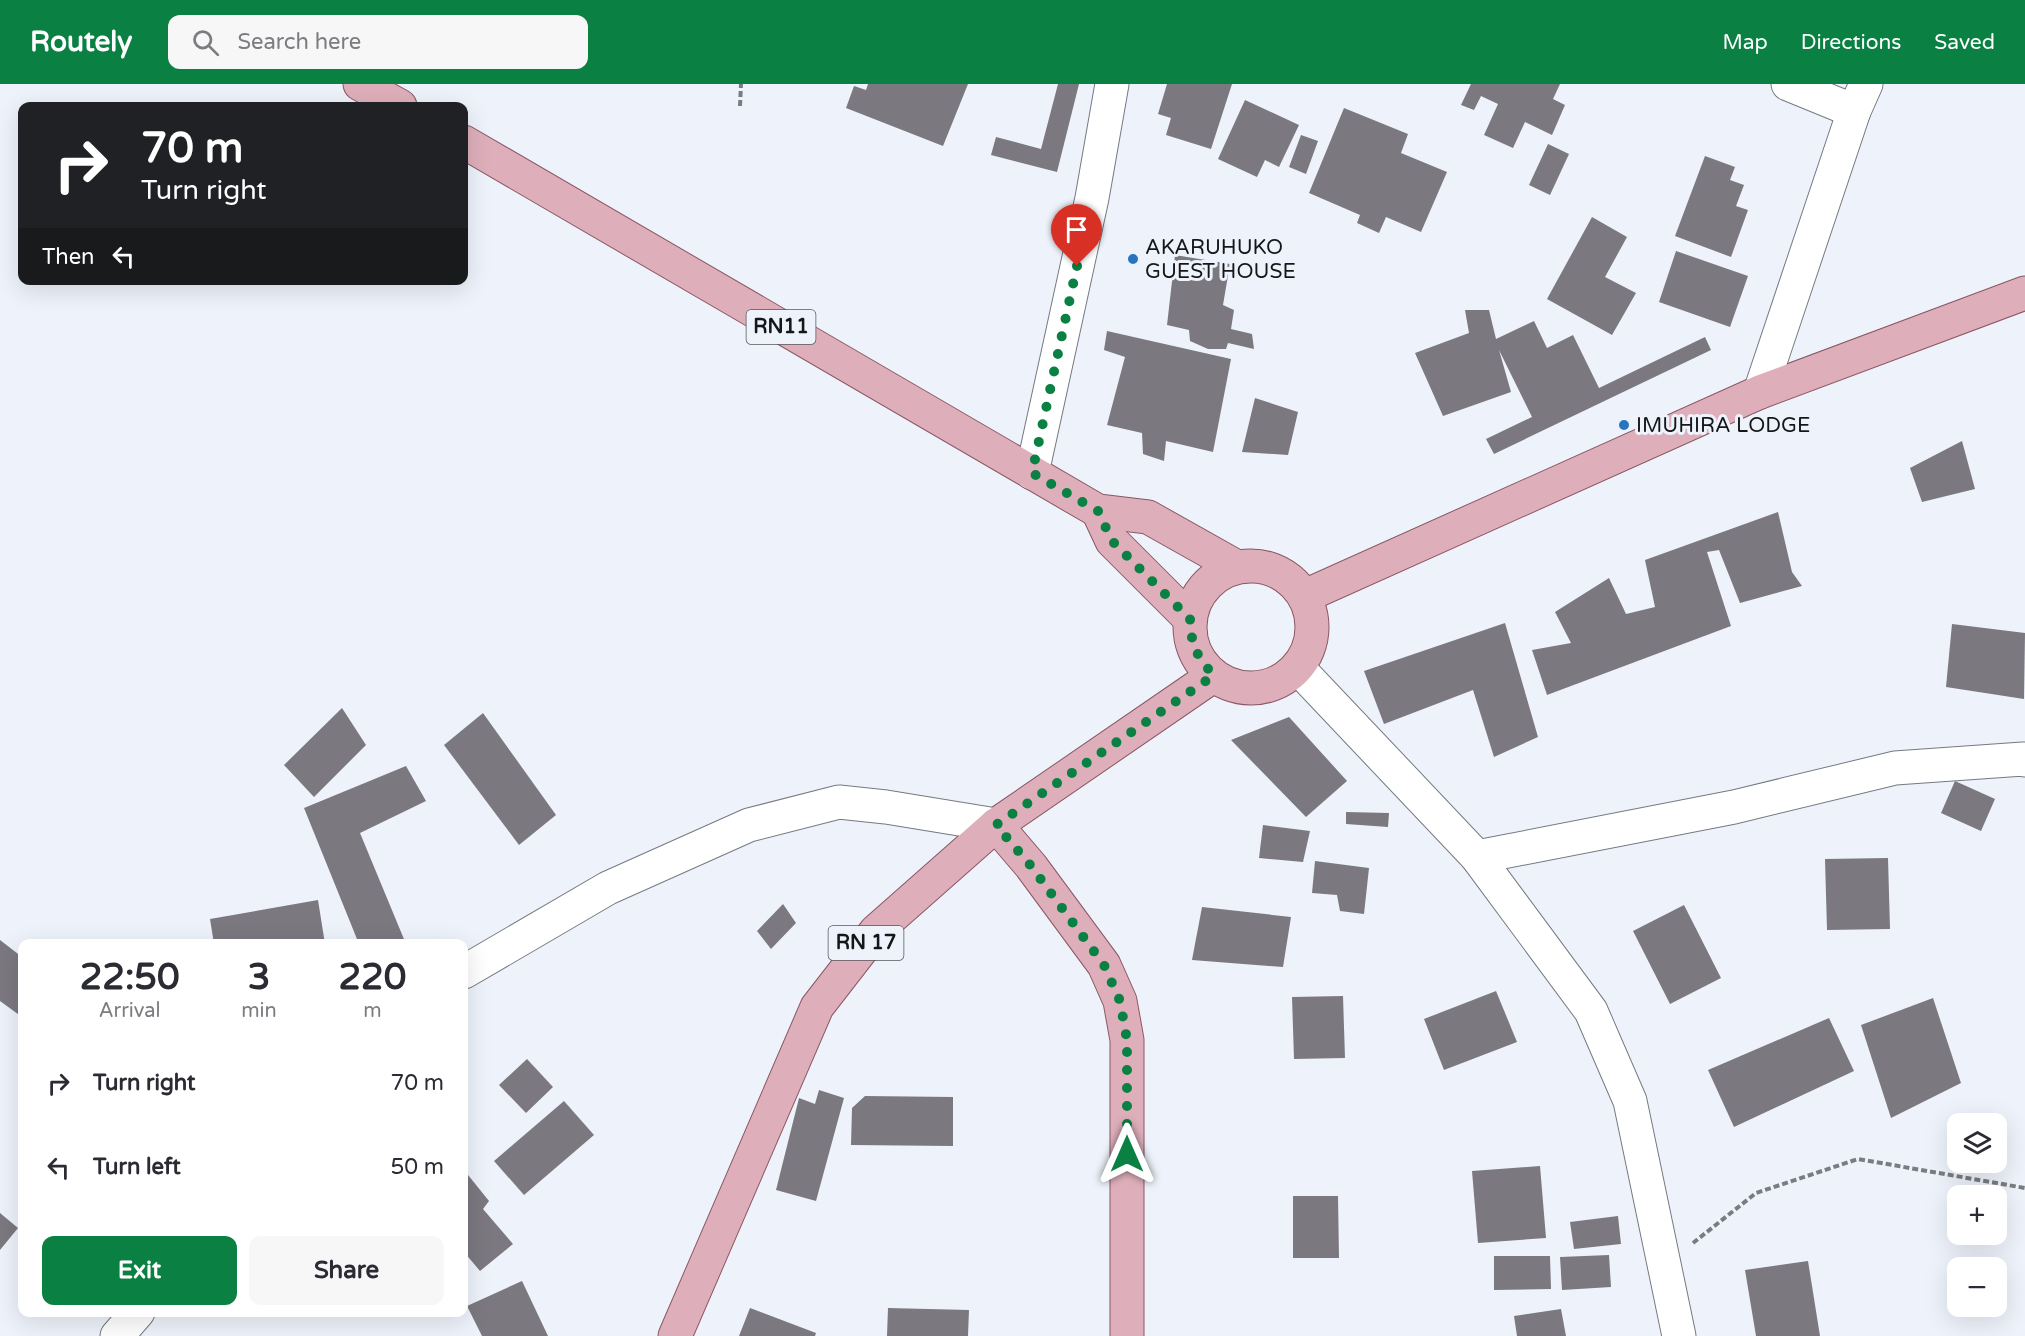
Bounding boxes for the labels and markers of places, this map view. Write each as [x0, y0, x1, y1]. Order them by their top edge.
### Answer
pin [1051, 204, 1102, 266]
place label: AKARUHUKO GUEST HOUSE [1145, 235, 1296, 284]
marker: AKARUHUKO GUEST HOUSE [1126, 252, 1140, 266]
place label: IMUHIRA LODGE [1636, 413, 1810, 438]
marker: IMUHIRA LODGE [1617, 418, 1631, 432]

